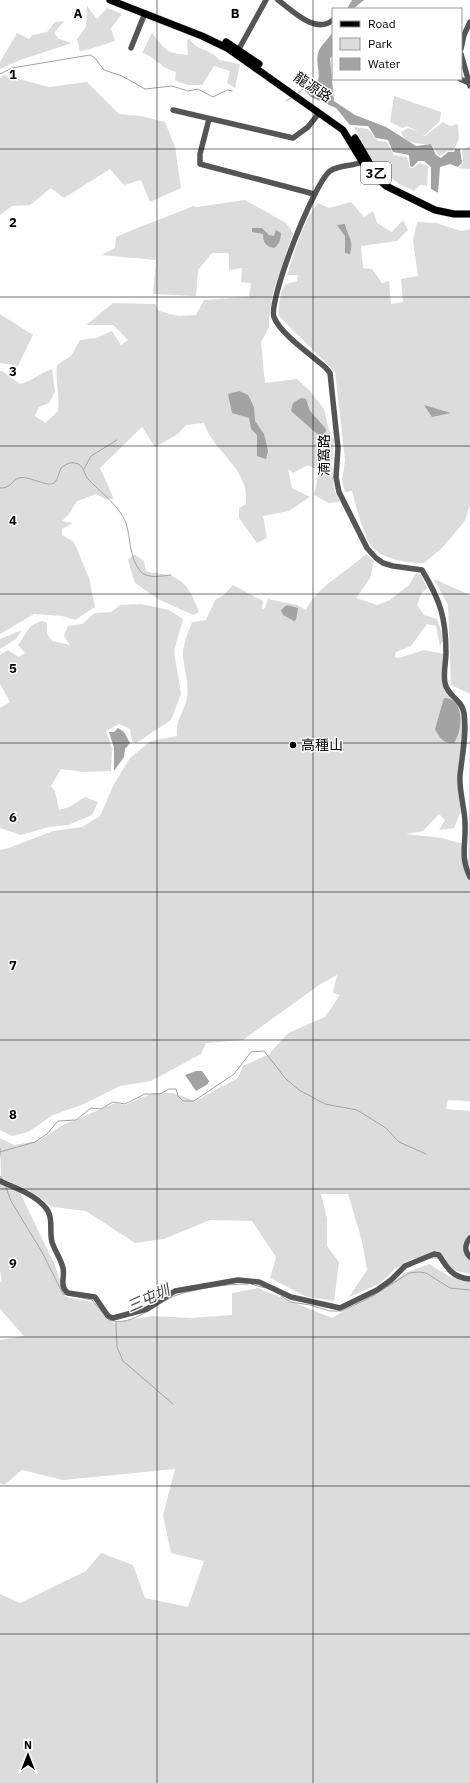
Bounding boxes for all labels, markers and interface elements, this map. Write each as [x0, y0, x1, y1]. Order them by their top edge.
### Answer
text: A [74, 5, 83, 22]
text: B [231, 5, 240, 22]
legend [332, 8, 462, 80]
text: Road [368, 16, 396, 31]
text: Park [368, 36, 393, 51]
text: Water [368, 56, 401, 71]
text: 1 [9, 66, 17, 83]
street label: 龍源路 [291, 68, 335, 106]
road number: 3乙 [361, 162, 391, 184]
text: 2 [9, 214, 17, 231]
text: 3 [9, 363, 17, 380]
street label: 湳窩路 [315, 434, 333, 476]
text: 4 [9, 512, 17, 529]
text: 5 [9, 660, 17, 677]
place label: 高種山 [301, 736, 343, 754]
marker: 高種山 [288, 740, 298, 750]
text: 6 [9, 809, 17, 826]
text: 7 [9, 957, 17, 974]
text: 8 [9, 1106, 17, 1123]
text: 9 [9, 1255, 17, 1272]
water label: 三屯圳 [124, 1279, 174, 1316]
north arrow [8, 1735, 48, 1775]
text: N [24, 1738, 32, 1752]

